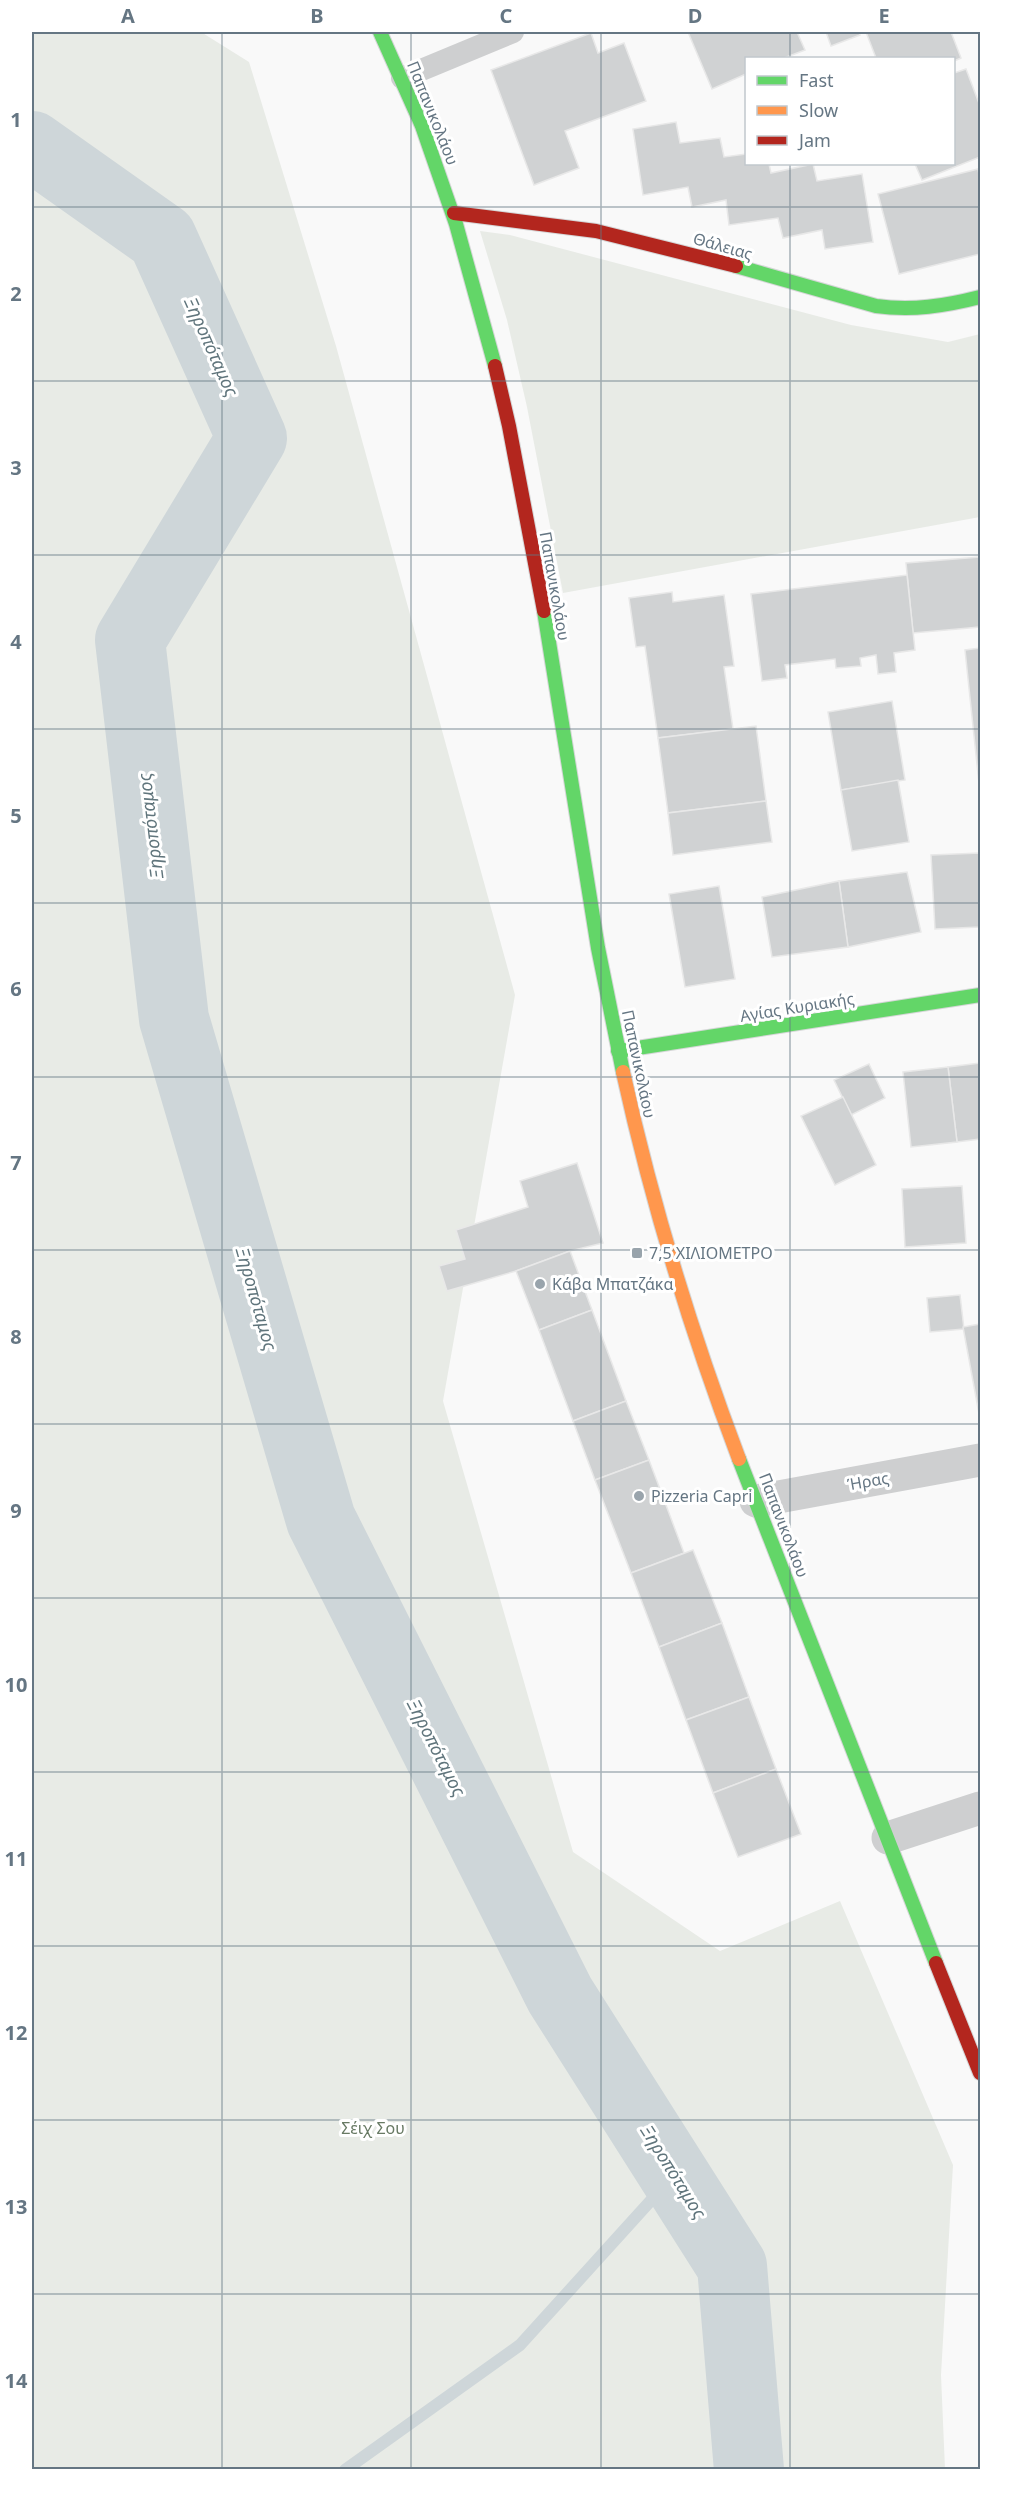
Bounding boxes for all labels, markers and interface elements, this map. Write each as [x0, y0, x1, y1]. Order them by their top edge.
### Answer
text: A [121, 2, 135, 29]
text: B [310, 2, 324, 29]
text: C [500, 2, 513, 29]
text: D [688, 2, 702, 29]
text: E [878, 2, 890, 29]
legend [745, 57, 955, 165]
street label: Παπανικολάου [402, 58, 464, 168]
text: Fast [799, 68, 834, 92]
text: Slow [799, 98, 838, 122]
text: 1 [10, 106, 22, 133]
text: Jam [797, 128, 831, 152]
street label: Θάλειας [691, 227, 755, 265]
text: 2 [10, 280, 22, 307]
water label: Ξηροπόταμος [179, 292, 245, 401]
text: 3 [10, 454, 22, 481]
street label: Παπανικολάου [535, 530, 575, 642]
text: 4 [10, 628, 22, 655]
water label: Ξηροπόταμος [132, 771, 169, 881]
text: 5 [10, 802, 22, 829]
text: 6 [10, 975, 22, 1002]
street label: Αγίας Κυριακής [738, 987, 856, 1027]
street label: Παπανικολάου [617, 1008, 661, 1120]
text: 7 [10, 1149, 22, 1176]
place label: 7,5 ΧΙΛΙΟΜΕΤΡΟ [649, 1242, 773, 1264]
water label: Ξηροπόταμος [230, 1243, 283, 1354]
marker: 7,5 ΧΙΛΙΟΜΕΤΡΟ [630, 1246, 644, 1260]
place label: Κάβα Μπατζάκα [552, 1273, 673, 1295]
marker: Κάβα Μπατζάκα [533, 1277, 547, 1291]
text: 8 [10, 1323, 22, 1350]
street label: Ήρας [846, 1467, 891, 1495]
street label: Παπανικολάου [754, 1470, 814, 1580]
place label: Pizzeria Capri [651, 1485, 752, 1507]
marker: Pizzeria Capri [632, 1489, 646, 1503]
text: 9 [10, 1497, 22, 1524]
text: 10 [5, 1671, 27, 1698]
water label: Ξηροπόταμος [402, 1694, 472, 1801]
text: 11 [5, 1845, 27, 1872]
text: 12 [5, 2019, 27, 2046]
park label: Σέιχ Σου [341, 2117, 405, 2139]
water label: Ξηροπόταμος [635, 2119, 713, 2223]
text: 13 [5, 2193, 27, 2220]
text: 14 [5, 2367, 28, 2394]

